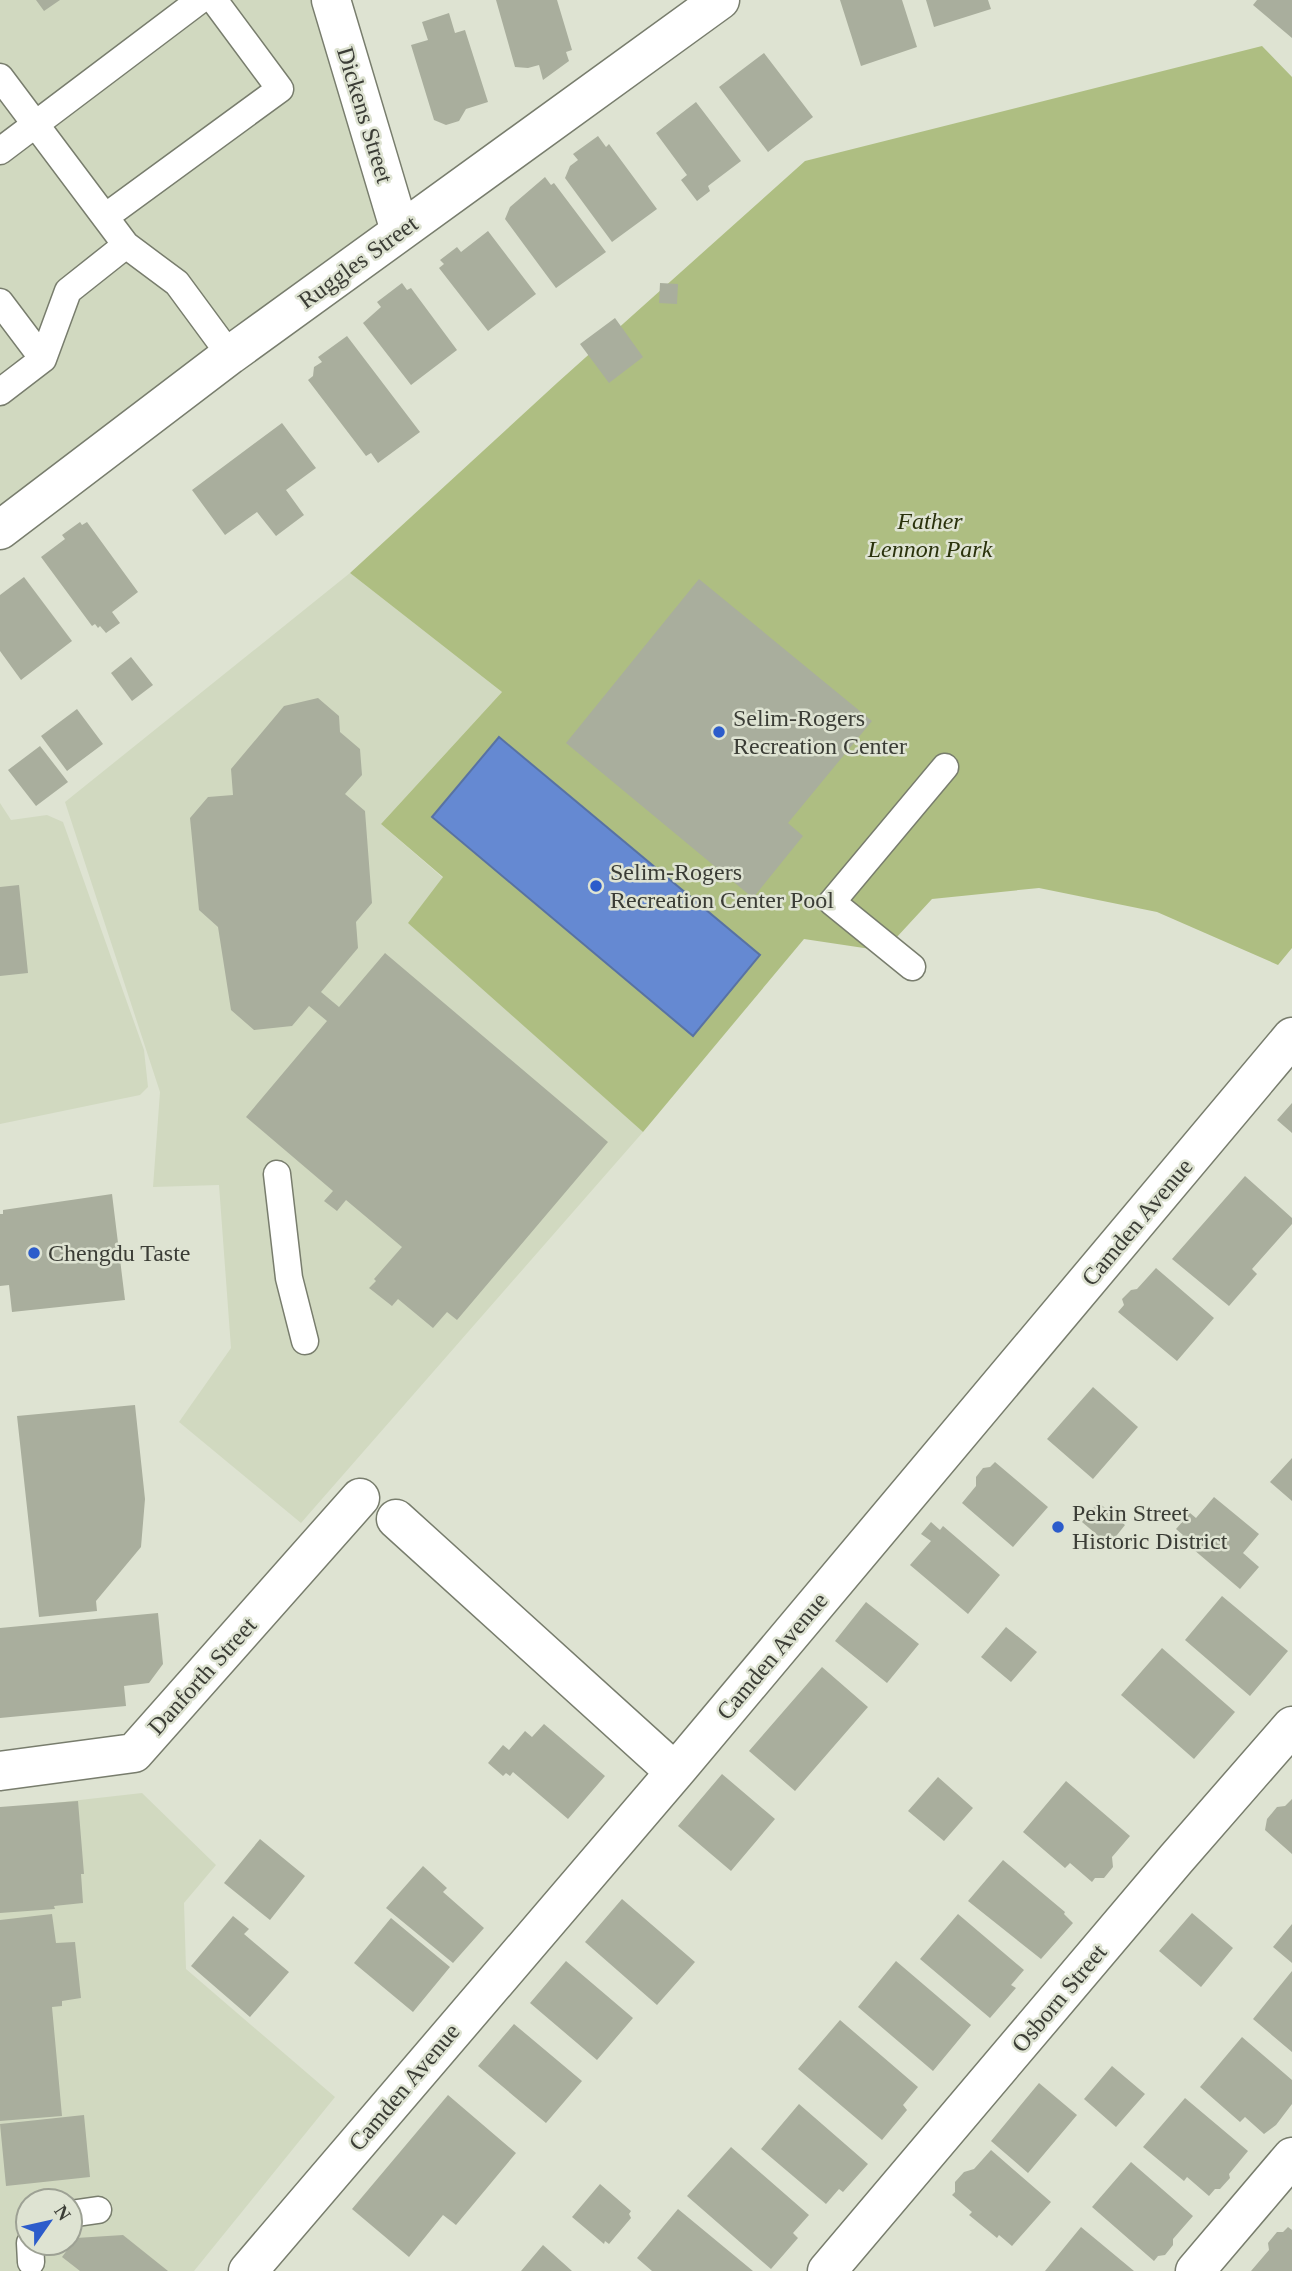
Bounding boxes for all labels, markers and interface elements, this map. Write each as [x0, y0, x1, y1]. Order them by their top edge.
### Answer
street label: Dickens Street [332, 44, 398, 186]
street label: Ruggles Street [293, 210, 423, 314]
park label: Father Lennon Park [867, 508, 993, 562]
place label: Selim-Rogers Recreation Center [733, 705, 907, 759]
marker: Selim-Rogers Recreation Center [711, 724, 727, 740]
place label: Selim-Rogers Recreation Center Pool [610, 859, 834, 913]
marker: Selim-Rogers Recreation Center Pool [588, 878, 604, 894]
street label: Camden Avenue [1076, 1153, 1198, 1291]
place label: Chengdu Taste [48, 1240, 191, 1266]
marker: Chengdu Taste [26, 1245, 42, 1261]
place label: Pekin Street Historic District [1072, 1500, 1228, 1554]
marker: Pekin Street Historic District [1050, 1519, 1066, 1535]
street label: Camden Avenue [711, 1587, 833, 1725]
street label: Danforth Street [143, 1612, 262, 1740]
street label: Osborn Street [1006, 1939, 1112, 2057]
street label: Camden Avenue [343, 2018, 465, 2156]
north arrow [14, 2187, 84, 2257]
text: N [50, 2201, 75, 2225]

